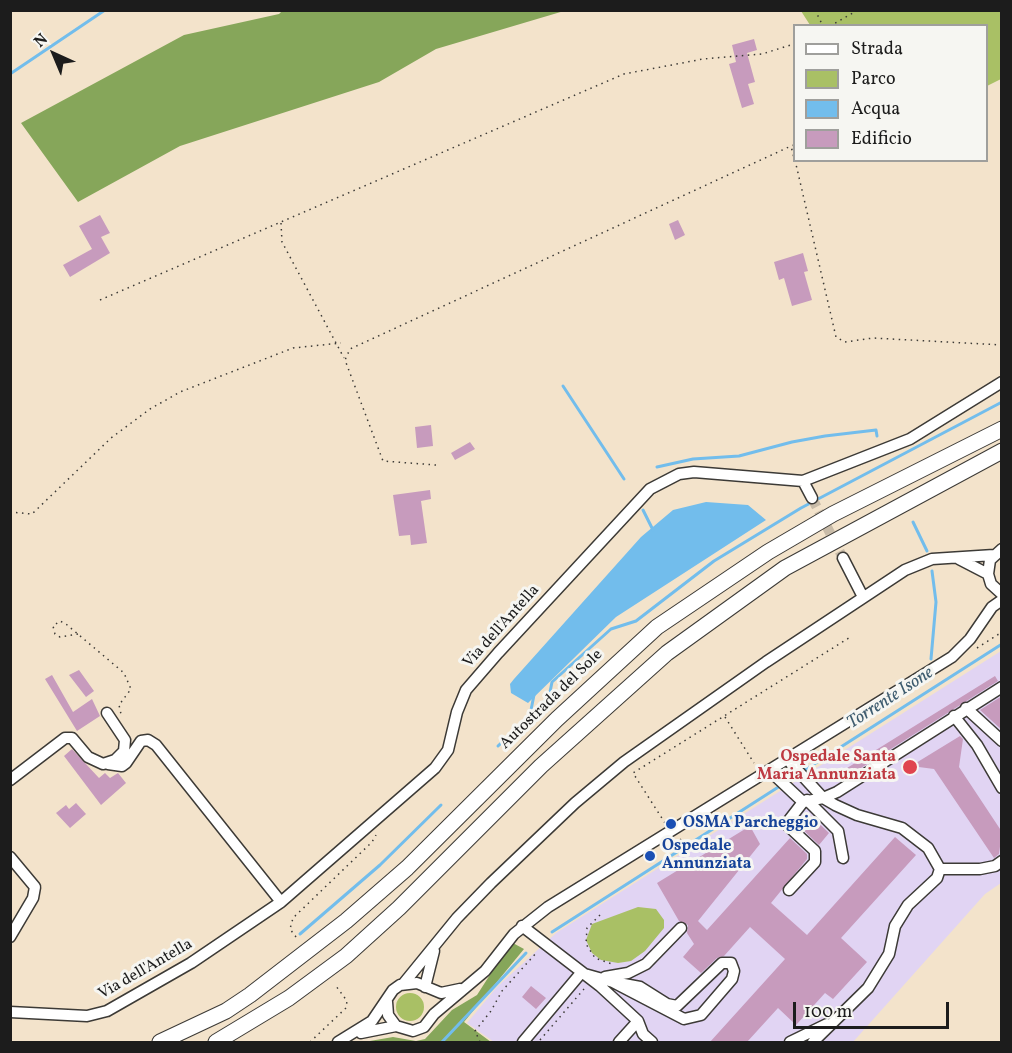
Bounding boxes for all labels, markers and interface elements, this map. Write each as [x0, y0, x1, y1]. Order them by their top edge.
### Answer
north arrow [24, 24, 84, 84]
legend [793, 24, 988, 162]
text: N [30, 29, 53, 53]
text: Strada [851, 37, 903, 62]
text: Parco [851, 67, 896, 92]
text: Acqua [851, 97, 900, 122]
text: Edificio [851, 127, 912, 152]
street label: Via dell'Antella [460, 581, 544, 673]
street label: Autostrada del Sole [497, 646, 607, 754]
water label: Torrente Isone [844, 663, 938, 735]
place label: Ospedale Santa Maria Annunziata [757, 748, 896, 786]
marker: Ospedale Santa Maria Annunziata [901, 758, 919, 776]
place label: OSMA Parcheggio [683, 814, 818, 834]
marker: OSMA Parcheggio [664, 817, 678, 831]
place label: Ospedale Annunziata [662, 837, 752, 875]
marker: Ospedale Annunziata [643, 849, 657, 863]
street label: Via dell'Antella [96, 935, 196, 1005]
scale bar [796, 990, 952, 1028]
text: 100 m [804, 1000, 853, 1025]

